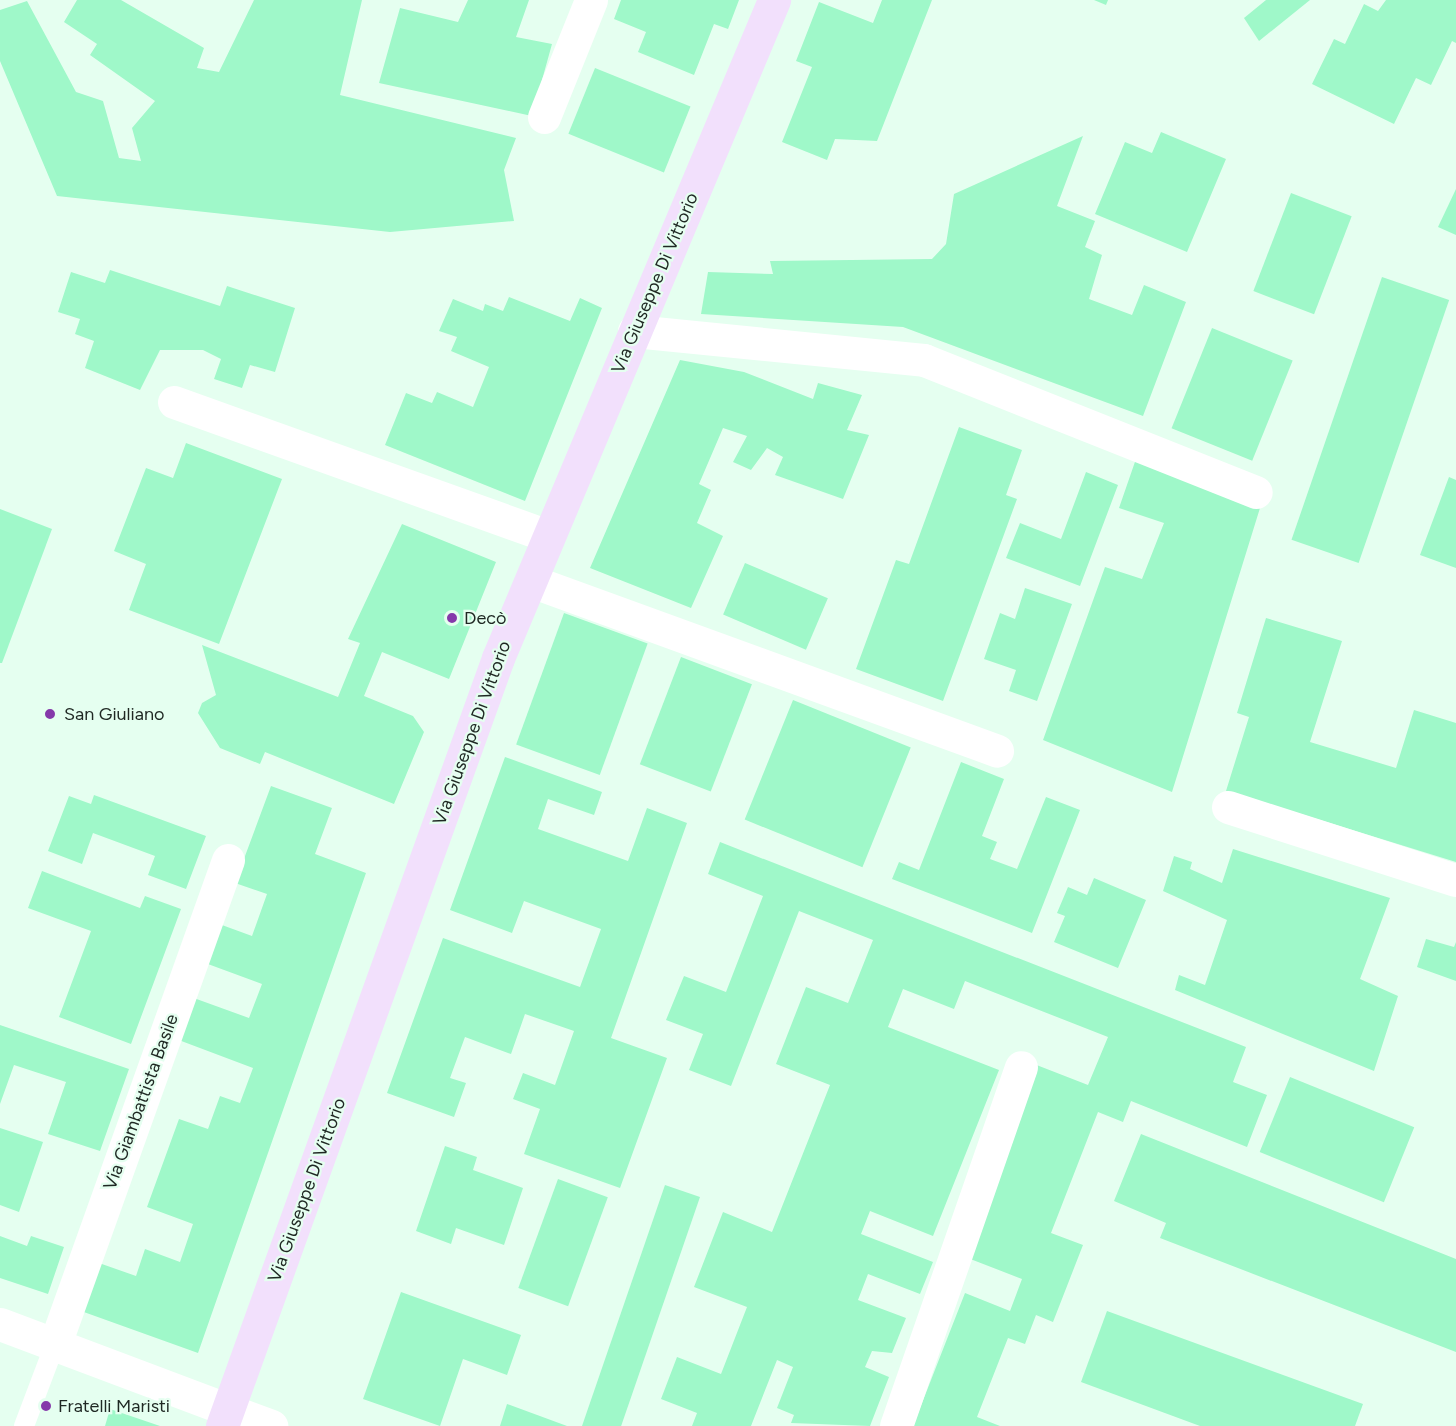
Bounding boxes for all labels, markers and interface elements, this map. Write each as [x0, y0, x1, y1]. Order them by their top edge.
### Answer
street label: Via Giuseppe Di Vittorio [607, 189, 703, 377]
place label: Decò [464, 607, 506, 629]
marker: Decò [445, 611, 459, 625]
street label: Via Giuseppe Di Vittorio [429, 638, 515, 828]
place label: San Giuliano [64, 703, 164, 725]
marker: San Giuliano [41, 705, 59, 723]
street label: Via Giambattista Basile [99, 1011, 183, 1193]
street label: Via Giuseppe Di Vittorio [264, 1095, 350, 1285]
place label: Fratelli Maristi [58, 1395, 170, 1417]
marker: Fratelli Maristi [39, 1399, 53, 1413]

